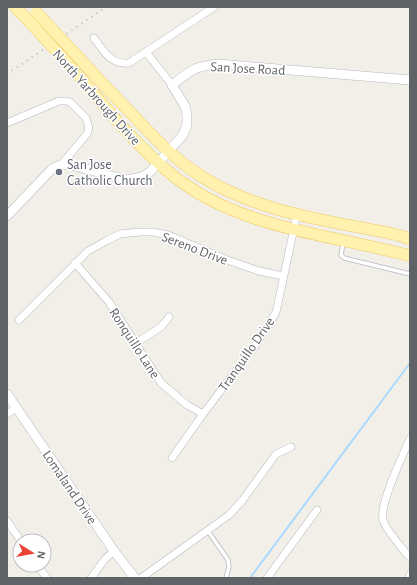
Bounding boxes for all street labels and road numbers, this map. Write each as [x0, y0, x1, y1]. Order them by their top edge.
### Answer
street label: North Yarbrough Drive [50, 47, 143, 148]
street label: San Jose Road [210, 60, 286, 78]
street label: Sereno Drive [160, 230, 229, 268]
street label: Ronquillo Lane [106, 306, 162, 381]
street label: Tranquillo Drive [216, 315, 277, 394]
street label: Lomaland Drive [39, 448, 99, 527]

